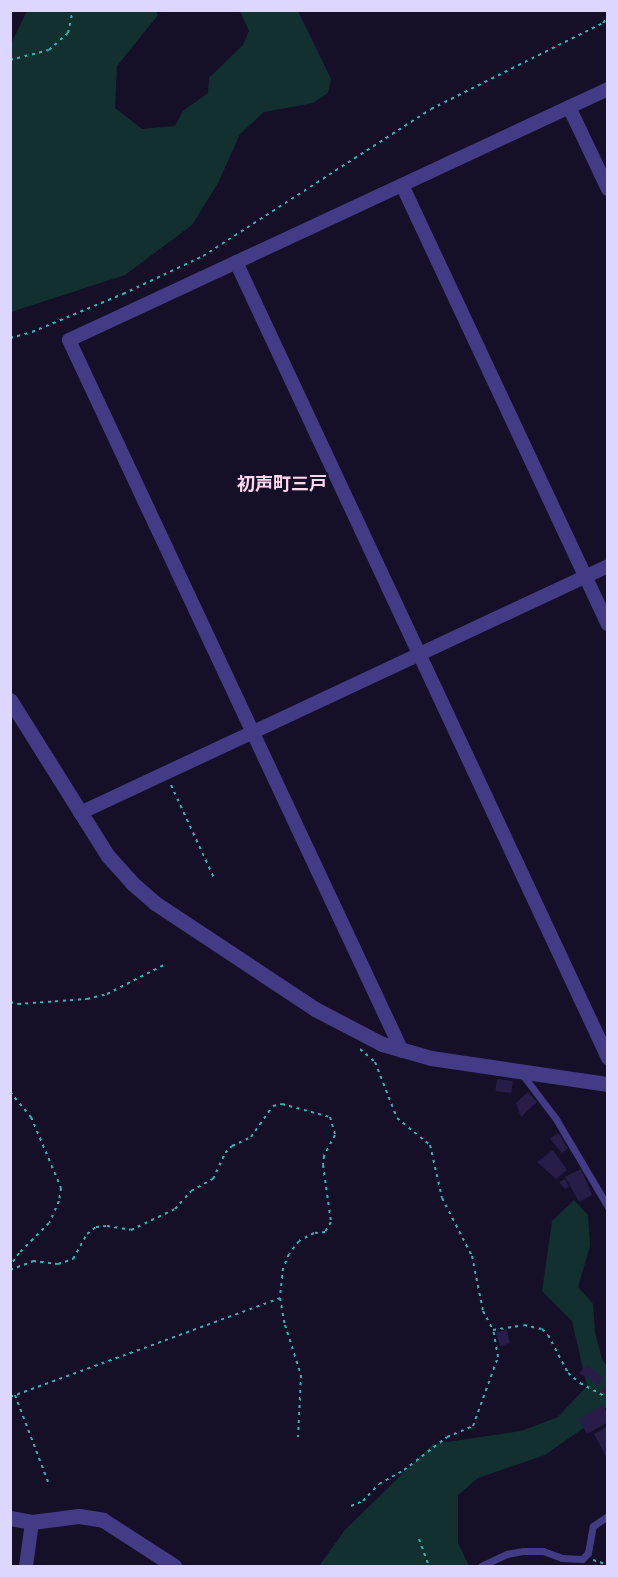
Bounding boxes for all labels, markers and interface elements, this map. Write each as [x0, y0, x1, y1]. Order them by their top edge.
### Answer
district label: 初声町三戸 [237, 473, 327, 495]

